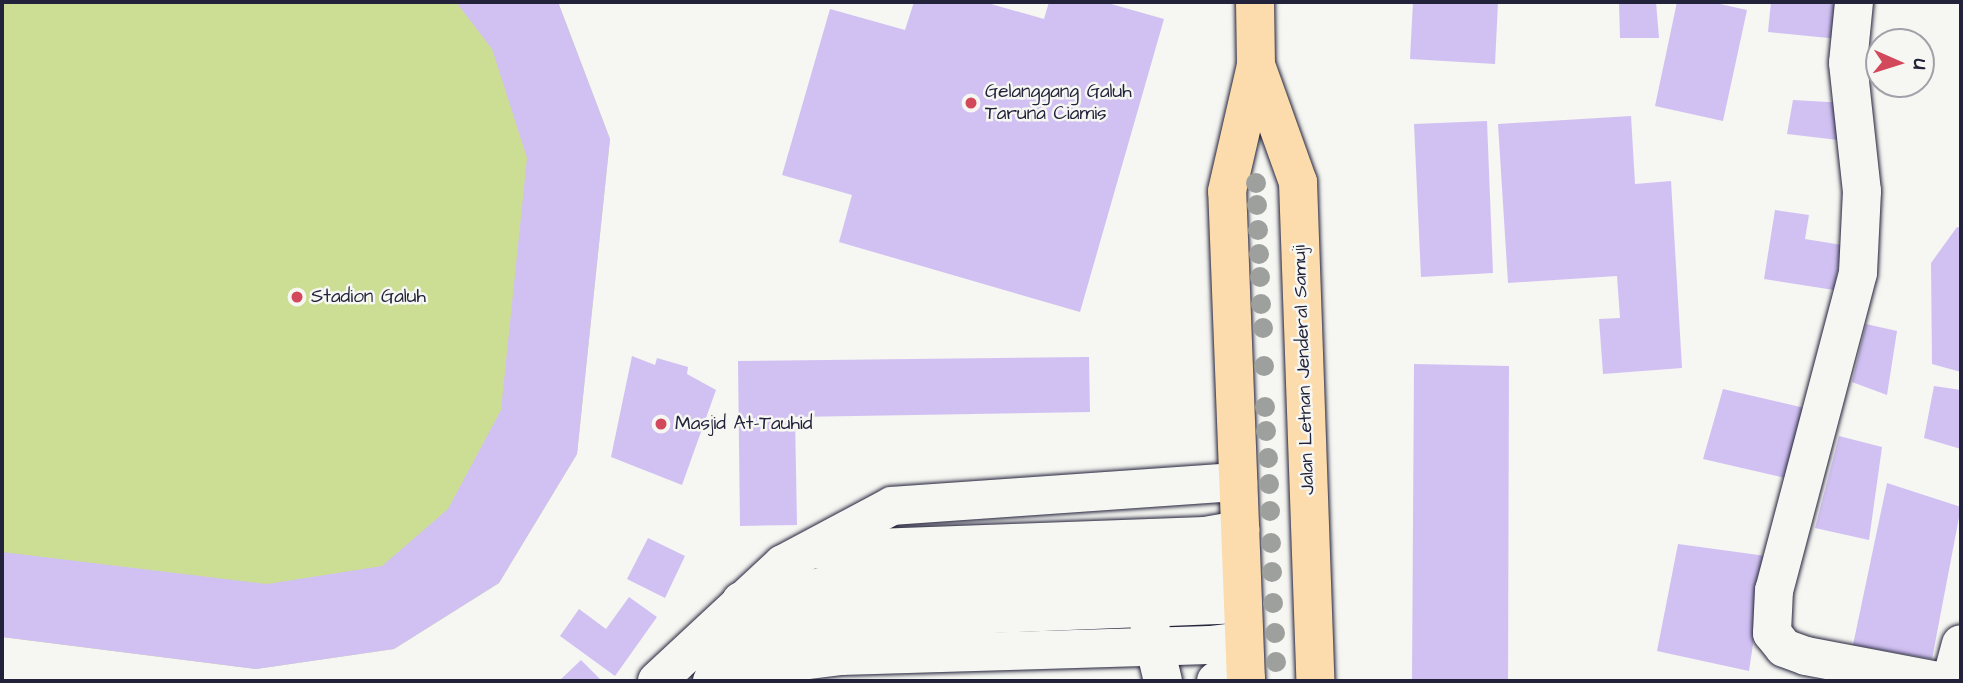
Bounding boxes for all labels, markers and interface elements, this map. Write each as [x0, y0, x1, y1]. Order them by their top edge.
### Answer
north arrow [1865, 28, 1935, 98]
text: U [1906, 58, 1933, 70]
place label: Gelanggang Galuh Taruna Ciamis [985, 81, 1132, 125]
marker: Gelanggang Galuh Taruna Ciamis [963, 95, 979, 111]
street label: Jalan Letnan Jenderal Samuji [1288, 245, 1320, 495]
place label: Stadion Galuh [311, 286, 426, 308]
marker: Stadion Galuh [289, 289, 305, 305]
place label: Masjid At-Tauhid [675, 413, 812, 435]
marker: Masjid At-Tauhid [653, 416, 669, 432]

